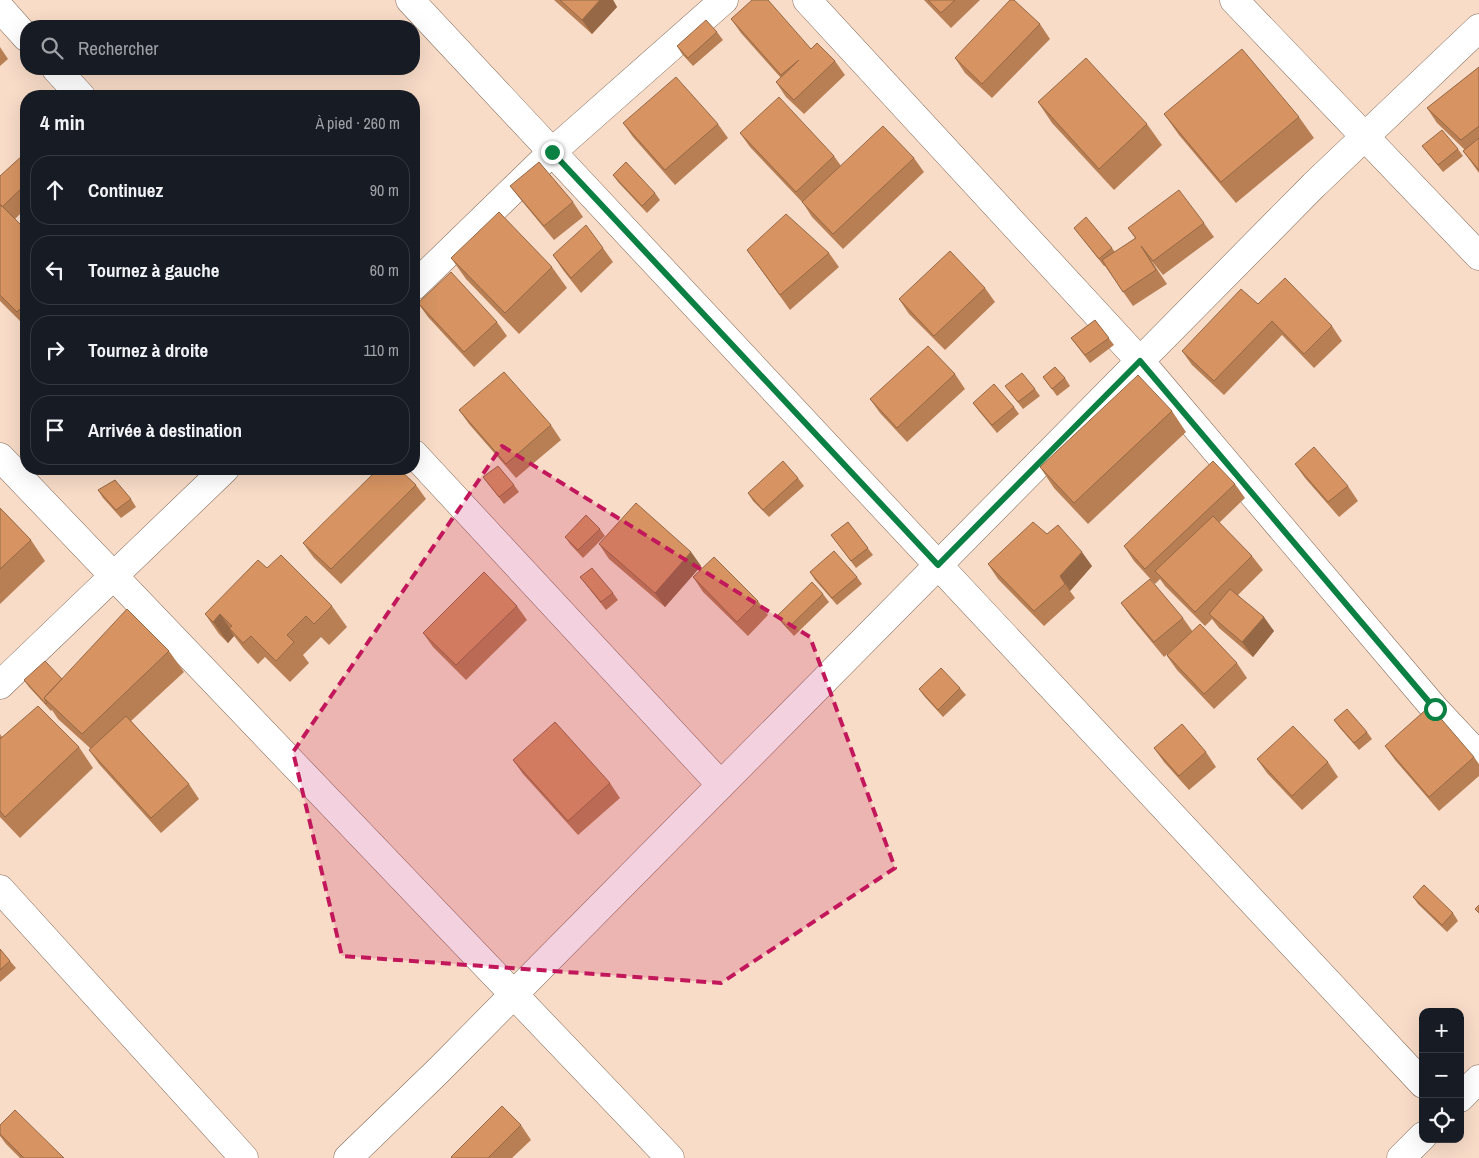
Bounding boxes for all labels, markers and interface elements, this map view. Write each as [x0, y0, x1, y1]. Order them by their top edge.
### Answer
search box [20, 20, 420, 75]
icon: search [38, 34, 66, 62]
text: Rechercher [78, 35, 159, 61]
text: 4 min [40, 108, 85, 137]
text: À pied · 260 m [315, 112, 400, 134]
route end [541, 141, 564, 164]
icon: ahead [41, 176, 69, 204]
text: Continuez [88, 177, 163, 203]
text: 90 m [370, 179, 399, 201]
icon: left [41, 256, 69, 284]
text: Tournez à gauche [88, 257, 219, 283]
text: 60 m [370, 259, 399, 281]
icon: right [41, 336, 69, 364]
text: Tournez à droite [88, 337, 208, 363]
text: 110 m [363, 339, 399, 361]
icon: arrive [41, 416, 69, 444]
text: Arrivée à destination [88, 417, 242, 443]
route start [1424, 698, 1447, 721]
map controls [1419, 1008, 1464, 1143]
button: + [1419, 1008, 1464, 1053]
button: − [1419, 1053, 1464, 1098]
button: locate [1419, 1098, 1464, 1143]

